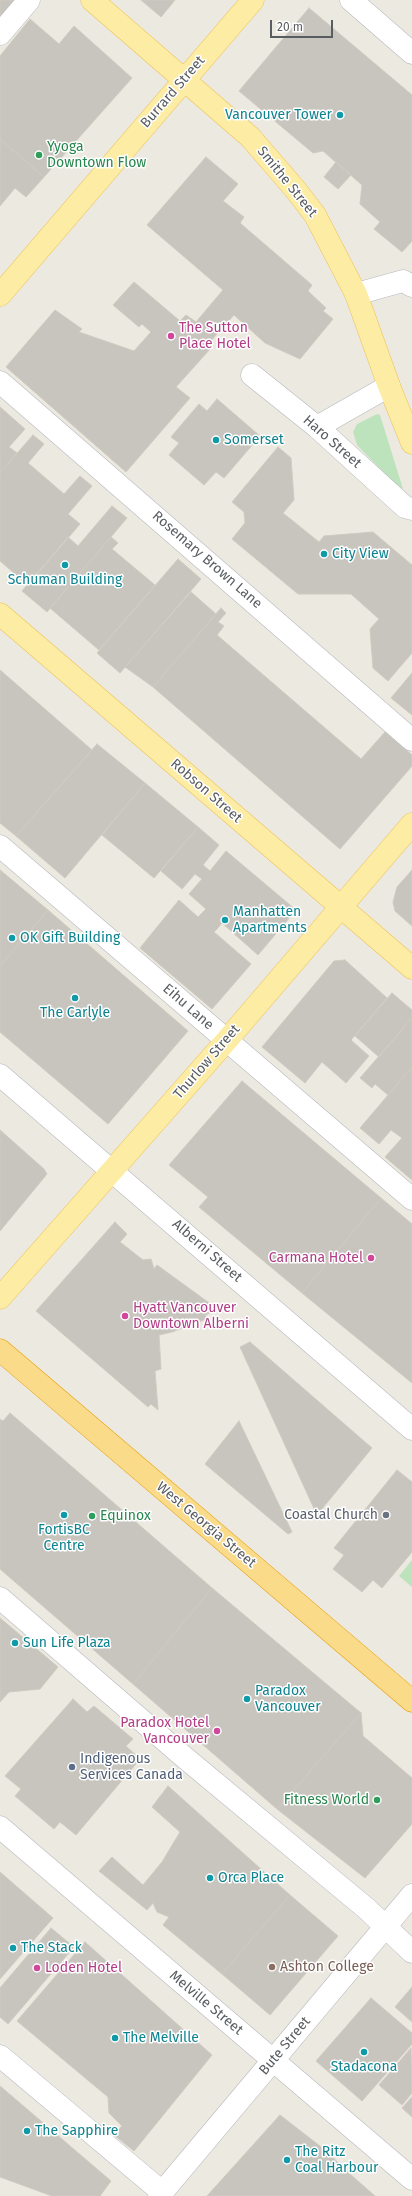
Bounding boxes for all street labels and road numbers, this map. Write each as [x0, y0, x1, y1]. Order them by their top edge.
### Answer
street label: Burrard Street [137, 53, 209, 131]
street label: Smithe Street [253, 143, 321, 221]
street label: Haro Street [299, 412, 365, 472]
street label: Rosemary Brown Lane [149, 508, 265, 612]
street label: Robson Street [167, 755, 245, 827]
street label: Eihu Lane [159, 980, 217, 1034]
street label: Thurlow Street [170, 1021, 244, 1103]
street label: Alberni Street [169, 1216, 245, 1286]
street label: West Georgia Street [153, 1478, 259, 1572]
street label: Melville Street [166, 1967, 246, 2039]
street label: Bute Street [256, 2013, 314, 2079]

